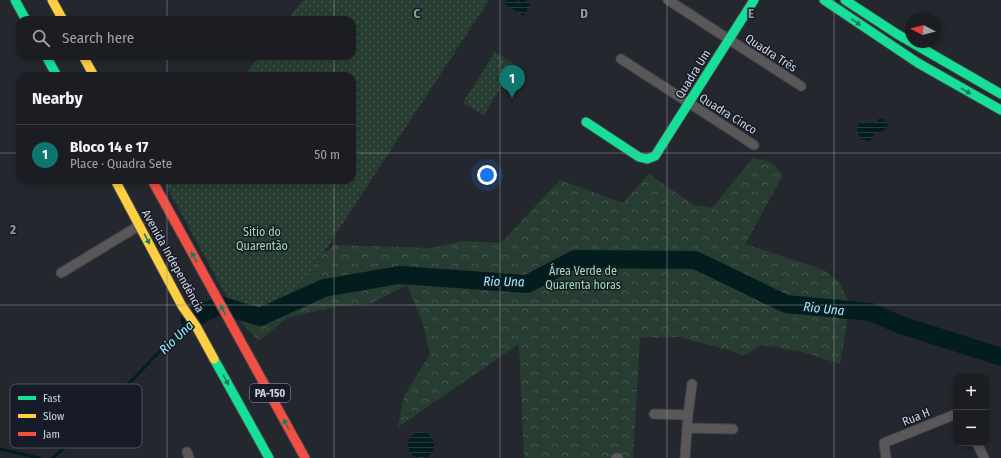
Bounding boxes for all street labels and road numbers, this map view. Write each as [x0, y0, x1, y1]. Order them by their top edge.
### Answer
street label: Quadra Três [743, 31, 799, 75]
street label: Quadra Um [673, 47, 713, 101]
street label: Quadra Cinco [697, 91, 759, 137]
street label: Avenida Independência [139, 207, 207, 315]
road number: PA-150 [250, 384, 290, 402]
street label: Rua H [900, 405, 932, 429]

